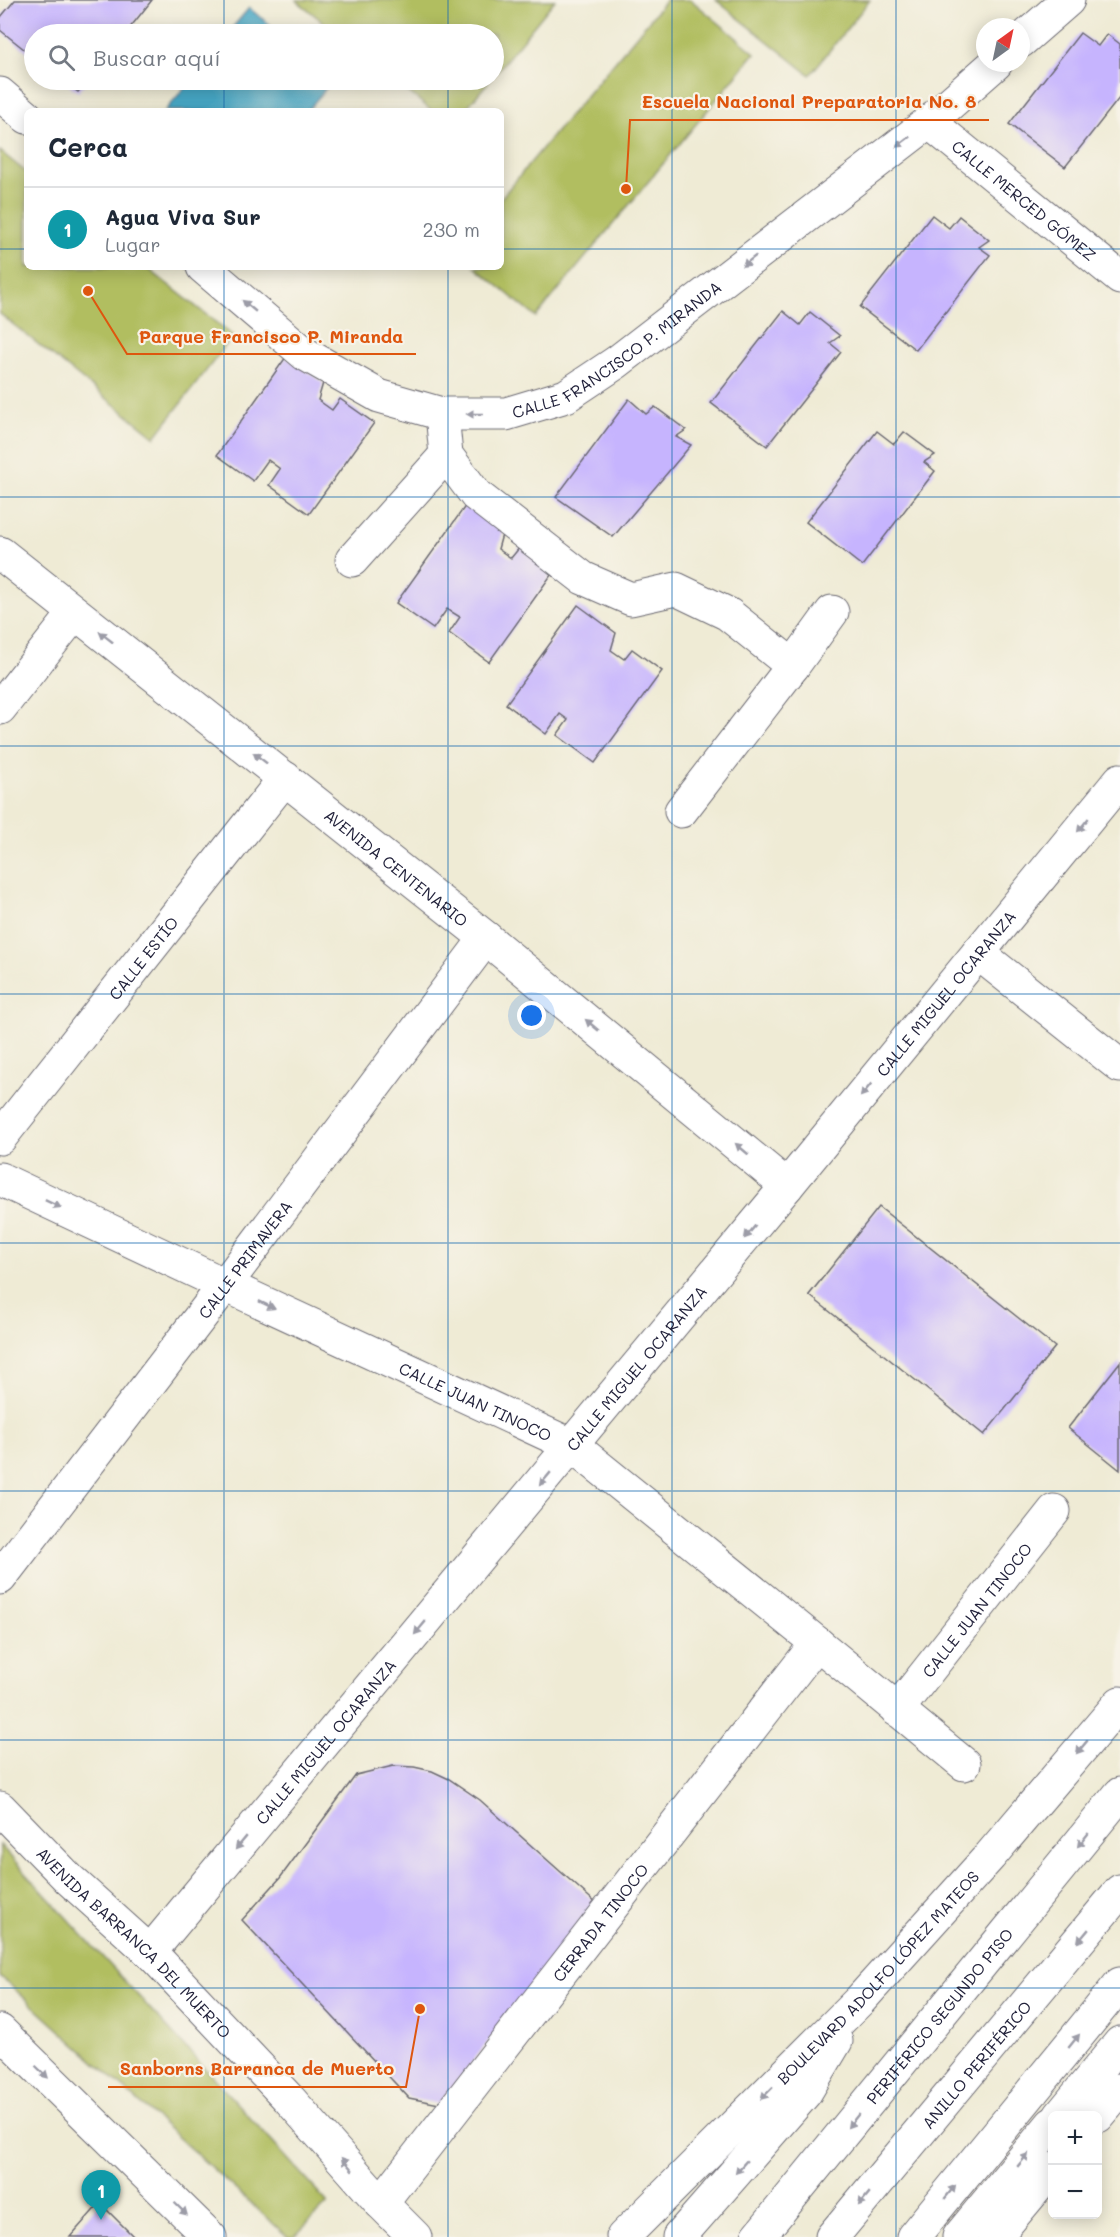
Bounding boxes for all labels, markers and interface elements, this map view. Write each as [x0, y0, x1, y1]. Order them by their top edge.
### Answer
north arrow [976, 18, 1030, 72]
search box [24, 24, 504, 90]
icon: search [45, 41, 78, 74]
text: Buscar aquí [93, 43, 221, 72]
callout: Escuela Nacional Preparatoria No. 8 [630, 84, 989, 120]
text: Escuela Nacional Preparatoria No. 8 [642, 89, 976, 113]
text: Cerca [48, 130, 128, 164]
one-way arrow [896, 135, 911, 147]
street label: CALLE MERCED GÓMEZ [948, 135, 1101, 265]
text: Agua Viva Sur [105, 202, 261, 231]
text: 1 [63, 216, 72, 242]
text: 230 m [422, 216, 480, 242]
text: Lugar [105, 231, 161, 257]
one-way arrow [741, 254, 757, 267]
street label: CALLE FRANCISCO P. MIRANDA [509, 276, 725, 422]
one-way arrow [242, 300, 257, 313]
callout: Parque Francisco P. Miranda [127, 318, 416, 354]
text: Parque Francisco P. Miranda [139, 324, 403, 348]
one-way arrow [466, 409, 485, 419]
one-way arrow [99, 632, 114, 644]
one-way arrow [252, 752, 267, 764]
street label: AVENIDA CENTENARIO [321, 804, 473, 931]
one-way arrow [1077, 817, 1090, 832]
street label: CALLE MIGUEL OCARANZA [871, 905, 1020, 1080]
street label: CALLE ESTÍO [103, 912, 182, 1004]
your location [517, 1001, 546, 1030]
one-way arrow [584, 1019, 599, 1032]
one-way arrow [861, 1082, 873, 1097]
one-way arrow [735, 1143, 750, 1156]
street label: CALLE PRIMAVERA [193, 1196, 296, 1322]
one-way arrow [44, 1199, 61, 1208]
one-way arrow [744, 1224, 756, 1239]
street label: CALLE MIGUEL OCARANZA [561, 1281, 711, 1455]
one-way arrow [259, 1300, 276, 1309]
street label: CALLE JUAN TINOCO [396, 1357, 555, 1445]
one-way arrow [539, 1471, 552, 1486]
street label: CALLE JUAN TINOCO [917, 1538, 1036, 1681]
one-way arrow [414, 1620, 427, 1635]
street label: CALLE MIGUEL OCARANZA [250, 1654, 400, 1828]
one-way arrow [1076, 1739, 1089, 1754]
one-way arrow [1077, 1832, 1090, 1848]
one-way arrow [235, 1835, 248, 1851]
street label: AVENIDA BARRANCA DEL MUERTO [33, 1842, 236, 2042]
street label: CERRADA TINOCO [547, 1859, 652, 1985]
street label: BOULEVARD ADOLFO LÓPEZ MATEOS [772, 1865, 983, 2088]
street label: PERIFÉRICO SEGUNDO PISO [861, 1923, 1017, 2108]
one-way arrow [1076, 1928, 1089, 1944]
street label: ANILLO PERIFÉRICO [917, 1996, 1035, 2132]
one-way arrow [1067, 2033, 1080, 2049]
callout: Sanborns Barranca de Muerto [108, 2051, 406, 2087]
text: Sanborns Barranca de Muerto [120, 2056, 394, 2080]
one-way arrow [34, 2065, 48, 2079]
one-way arrow [760, 2085, 774, 2100]
map controls [1048, 2111, 1102, 2219]
button: + [1048, 2111, 1102, 2165]
one-way arrow [847, 2113, 860, 2129]
one-way arrow [1017, 2152, 1030, 2168]
one-way arrow [340, 2156, 354, 2171]
one-way arrow [734, 2159, 747, 2174]
button: − [1048, 2165, 1102, 2219]
pin: 1 [82, 2170, 120, 2220]
one-way arrow [943, 2185, 956, 2200]
one-way arrow [858, 2191, 871, 2206]
one-way arrow [174, 2201, 188, 2215]

